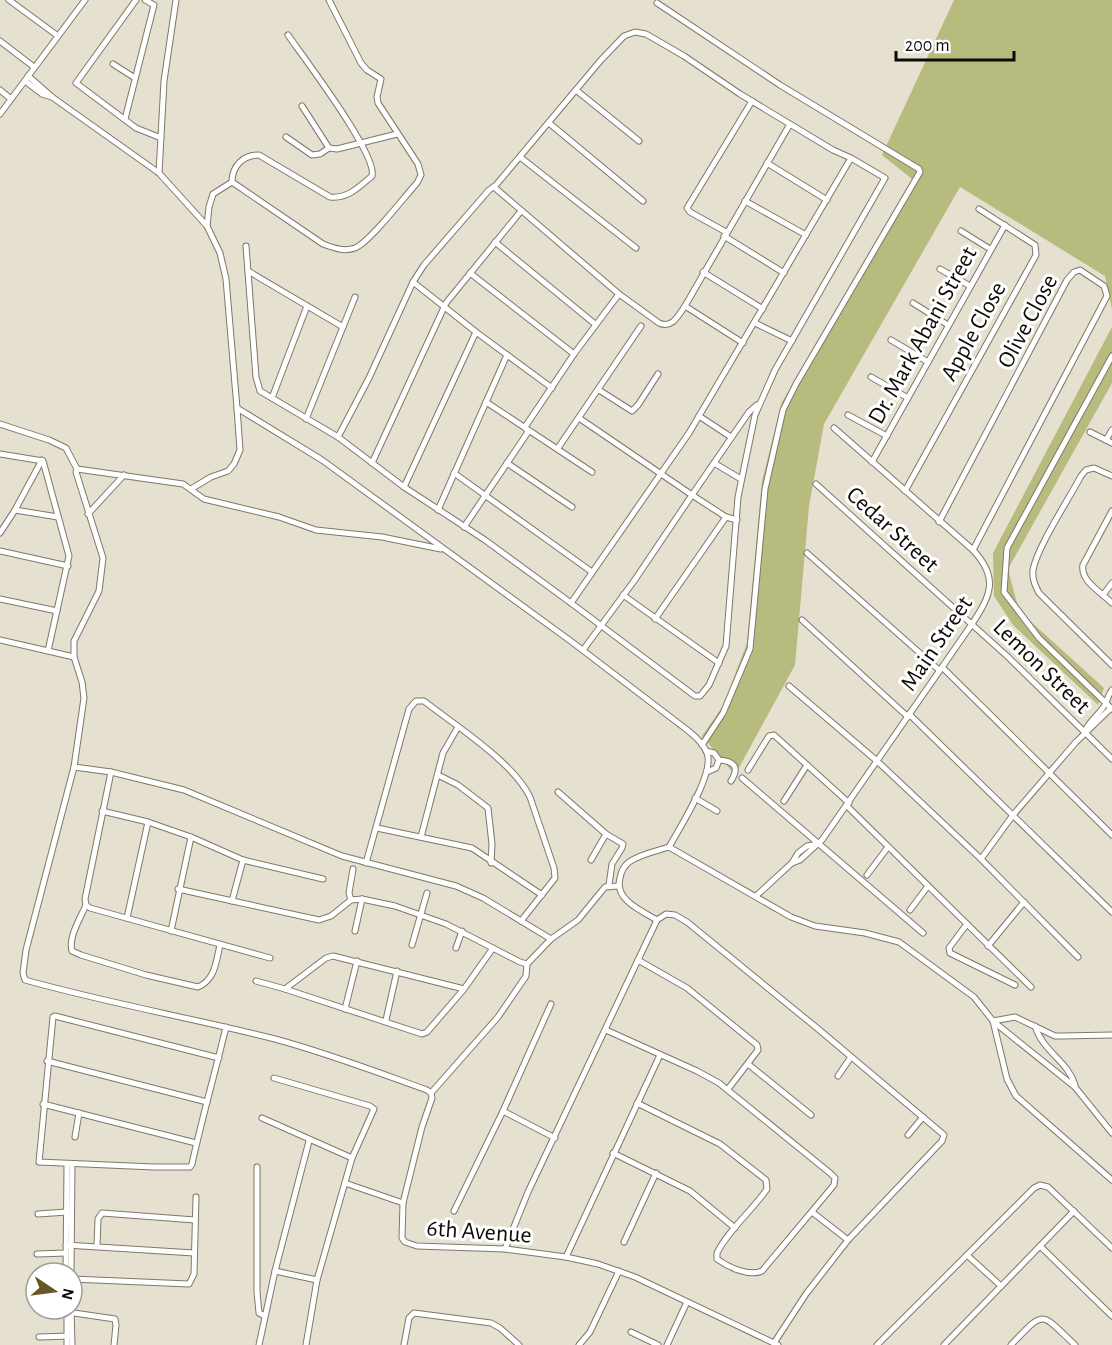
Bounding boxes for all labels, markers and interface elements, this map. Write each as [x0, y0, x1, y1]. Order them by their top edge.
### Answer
scale bar [896, 24, 1014, 62]
text: 200 m [905, 37, 950, 55]
street label: Dr. Mark Abani Street [864, 243, 982, 428]
street label: Olive Close [993, 271, 1062, 372]
street label: Apple Close [937, 278, 1011, 385]
street label: Cedar Street [842, 482, 943, 577]
street label: Main Street [897, 592, 977, 695]
street label: Lemon Street [988, 615, 1095, 719]
street label: 6th Avenue [426, 1216, 532, 1248]
north arrow [24, 1261, 84, 1321]
text: N [59, 1287, 77, 1301]

